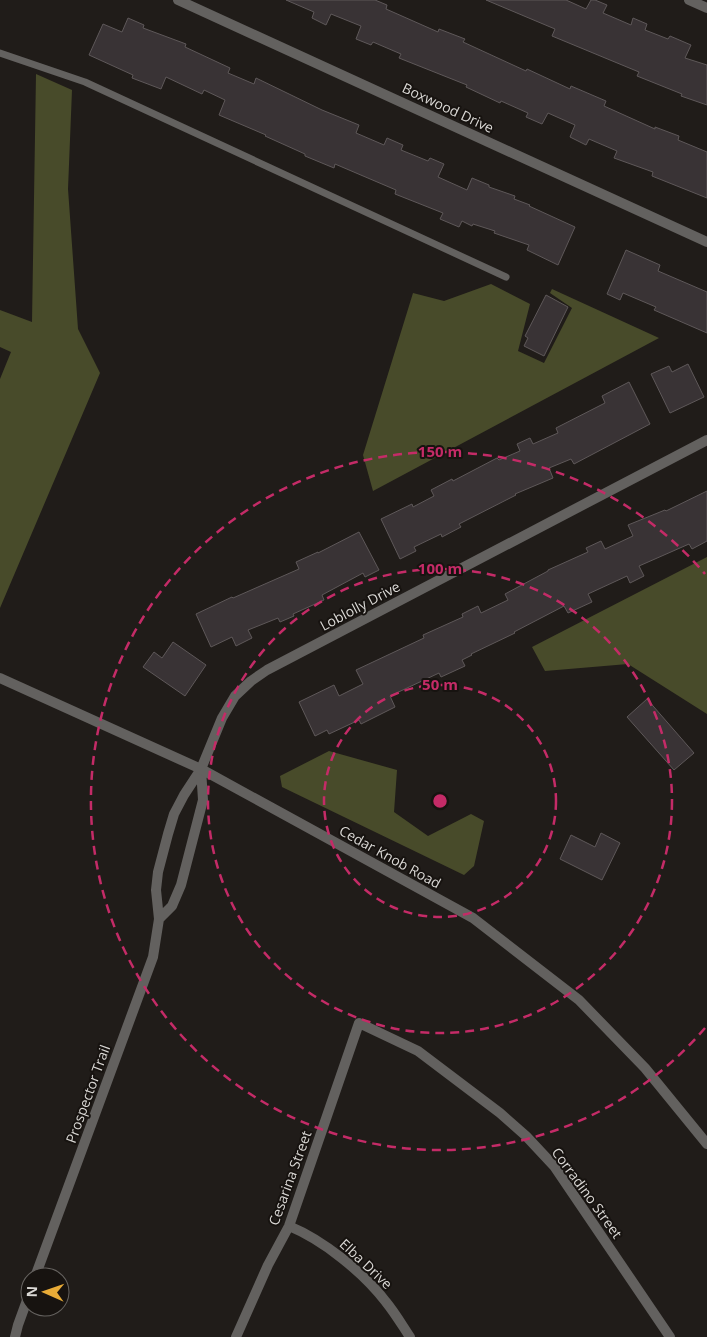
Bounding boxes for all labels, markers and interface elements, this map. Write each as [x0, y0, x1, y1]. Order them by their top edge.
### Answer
street label: Boxwood Drive [399, 78, 497, 137]
text: 150 m [418, 441, 462, 461]
text: 100 m [418, 558, 462, 578]
street label: Loblolly Drive [316, 576, 403, 635]
text: 50 m [422, 674, 458, 694]
centre of rings [431, 792, 449, 810]
street label: Cedar Knob Road [336, 821, 445, 892]
street label: Prospector Trail [61, 1042, 114, 1146]
street label: Cesarina Street [264, 1128, 315, 1228]
street label: Corradino Street [548, 1143, 627, 1242]
street label: Elba Drive [336, 1234, 397, 1293]
north arrow [20, 1267, 70, 1317]
text: N [22, 1286, 41, 1298]

